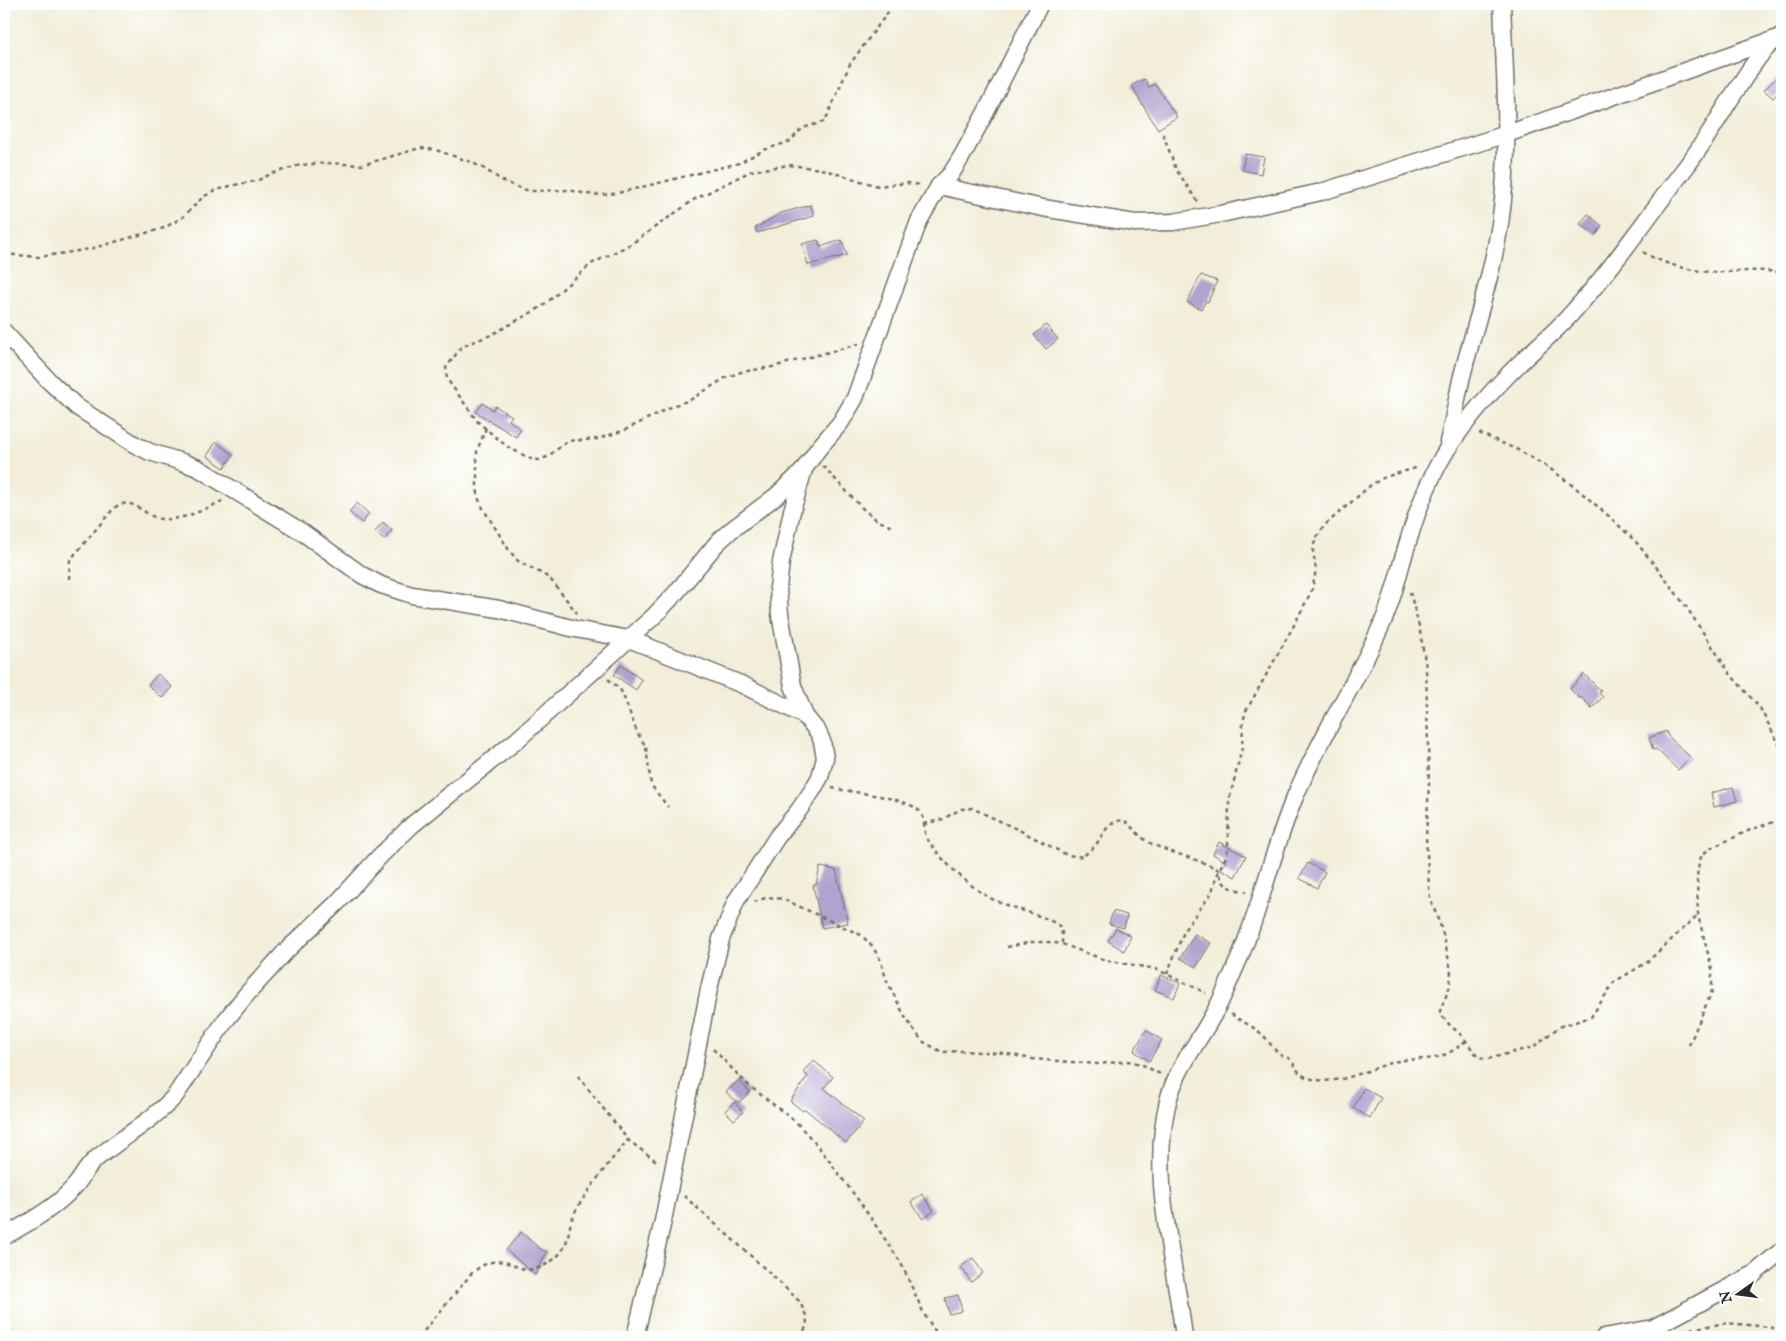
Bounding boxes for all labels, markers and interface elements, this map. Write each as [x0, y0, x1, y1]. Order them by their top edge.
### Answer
north arrow [1714, 1268, 1764, 1318]
text: N [1716, 1289, 1737, 1306]

